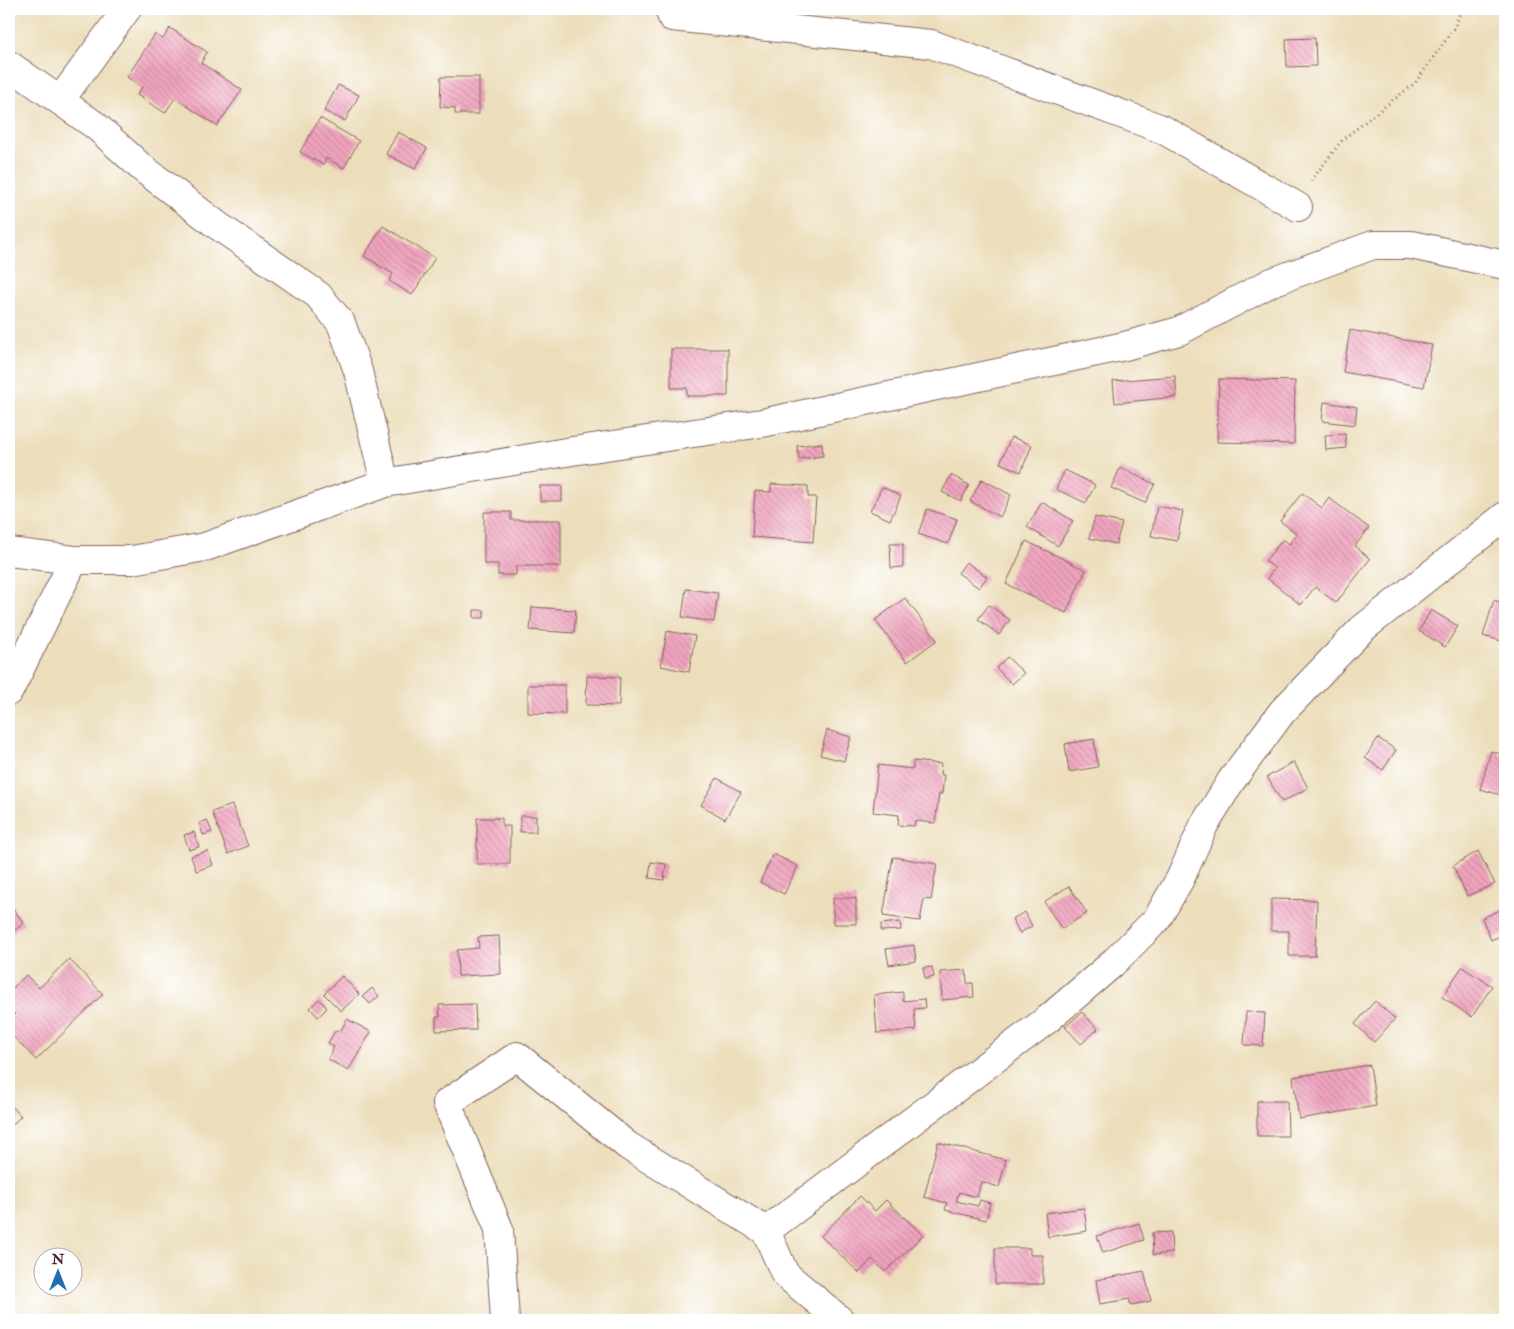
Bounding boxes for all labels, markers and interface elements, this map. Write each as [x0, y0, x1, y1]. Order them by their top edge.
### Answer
north arrow [32, 1246, 82, 1296]
text: N [51, 1251, 65, 1268]

